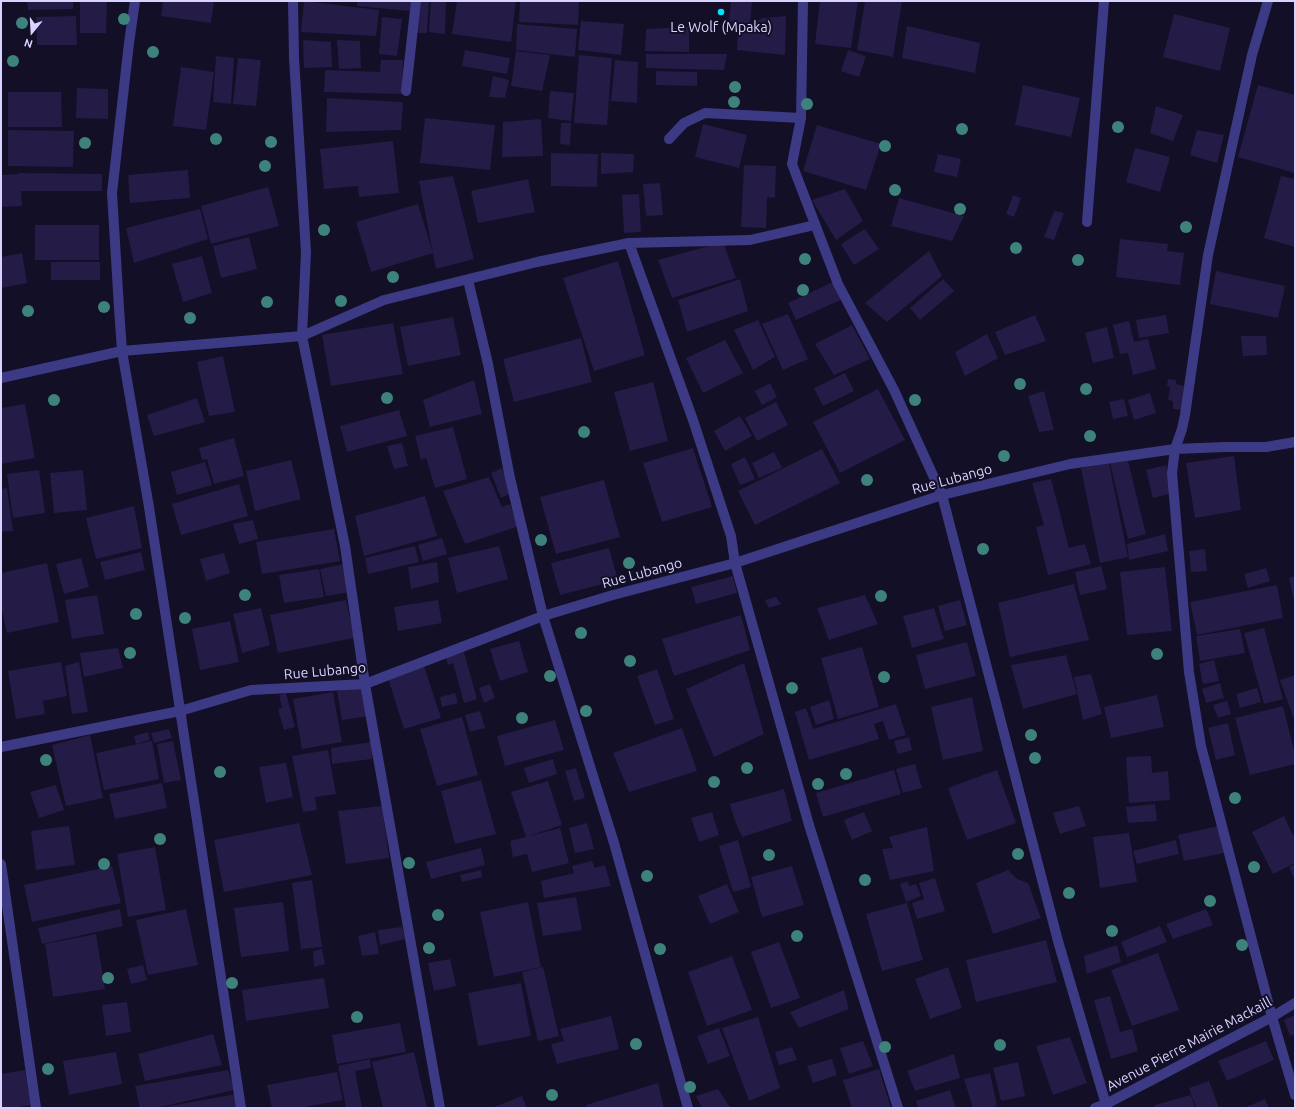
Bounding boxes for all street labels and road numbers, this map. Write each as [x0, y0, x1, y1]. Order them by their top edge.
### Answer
street label: Rue Lubango [910, 460, 994, 498]
street label: Rue Lubango [600, 554, 684, 592]
street label: Rue Lubango [283, 659, 367, 683]
street label: Avenue Pierre Mairie Mackaill [1104, 993, 1274, 1095]

